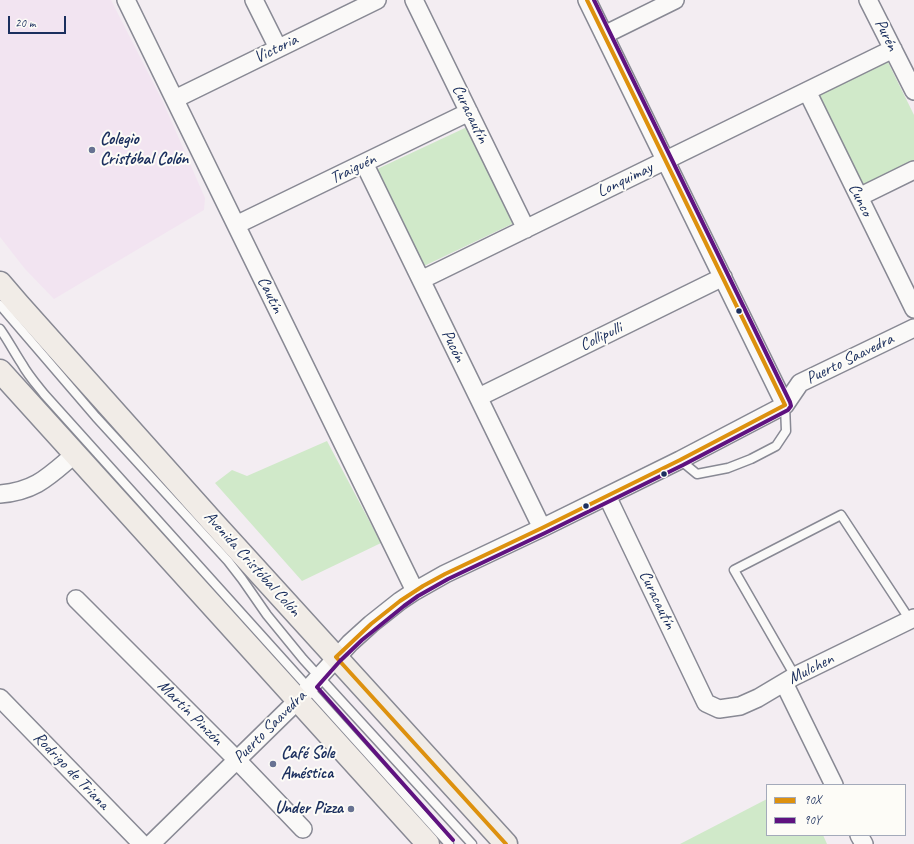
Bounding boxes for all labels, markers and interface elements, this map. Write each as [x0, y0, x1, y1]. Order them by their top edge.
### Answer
scale bar [10, 8, 68, 34]
text: 20 m [15, 15, 35, 31]
street label: Purén [870, 16, 902, 54]
street label: Victoria [251, 30, 301, 68]
street label: Curacautín [447, 81, 493, 147]
place label: Colegio Cristóbal Colón [100, 130, 188, 170]
marker: Colegio Cristóbal Colón [87, 145, 97, 155]
street label: Traiguén [327, 149, 379, 189]
street label: Lonquimay [594, 158, 656, 202]
street label: Cunco [843, 180, 877, 220]
street label: Cautín [252, 273, 288, 317]
unlabelled marker [734, 306, 744, 316]
street label: Collipulli [576, 318, 626, 356]
street label: Pucón [437, 327, 469, 365]
street label: Puerto Saavedra [803, 329, 897, 389]
unlabelled marker [659, 469, 669, 479]
unlabelled marker [581, 501, 591, 511]
street label: Avenida Cristóbal Colón [199, 507, 305, 621]
street label: Curacautín [634, 567, 680, 633]
street label: Mulchen [785, 649, 837, 689]
street label: Martín Pinzón [153, 676, 227, 750]
street label: Puerto Saavedra [229, 686, 311, 768]
street label: Rodrigo de Triana [29, 728, 113, 814]
place label: Café Sole Améstica [281, 744, 335, 784]
marker: Café Sole Améstica [268, 759, 278, 769]
legend [766, 784, 906, 836]
text: 90X [804, 792, 821, 808]
place label: Under Pizza [275, 799, 343, 819]
marker: Under Pizza [346, 804, 356, 814]
text: 90Y [804, 812, 821, 828]

